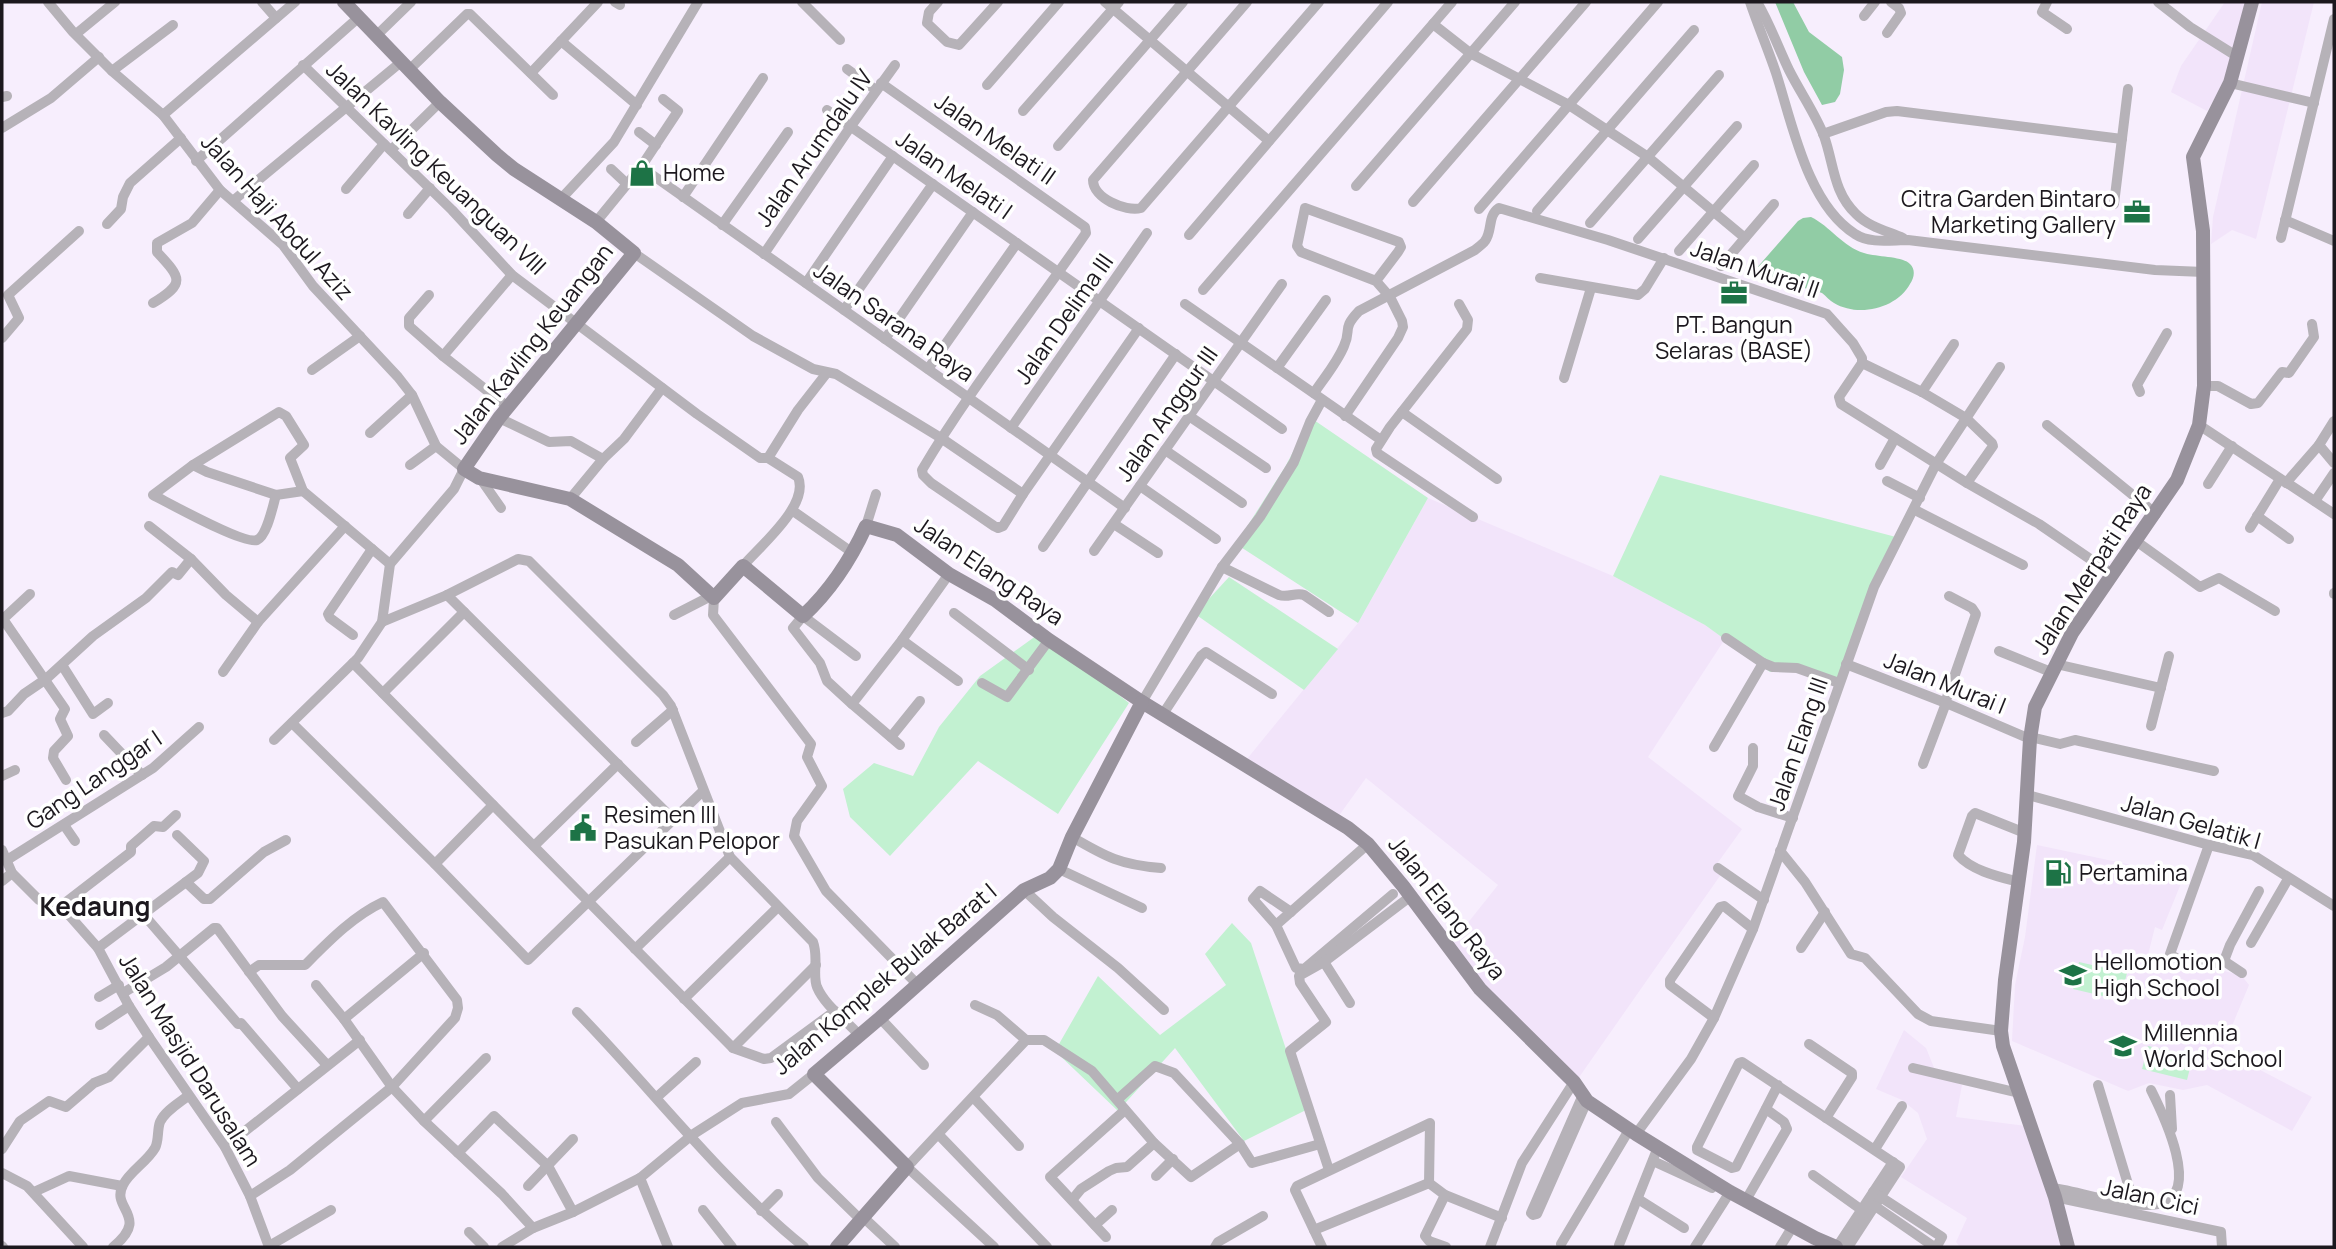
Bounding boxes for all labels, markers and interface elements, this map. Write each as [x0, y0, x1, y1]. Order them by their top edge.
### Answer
street label: Jalan Kavling Keuanguan VIII [320, 53, 554, 281]
street label: Jalan Arumdalu IV [747, 62, 879, 232]
street label: Jalan Melati II [929, 87, 1061, 191]
street label: Jalan Melati I [891, 125, 1017, 225]
street label: Jalan Haji Abdul Aziz [194, 126, 361, 306]
place label: Home [663, 156, 725, 188]
shop icon: Home [627, 158, 657, 188]
place label: Citra Garden Bintaro Marketing Gallery [1901, 182, 2116, 240]
office icon: Citra Garden Bintaro Marketing Gallery [2122, 197, 2152, 227]
street label: Jalan Murai II [1687, 231, 1824, 305]
street label: Jalan Kavling Keuangan [443, 236, 620, 450]
street label: Jalan Delima III [1006, 247, 1120, 390]
street label: Jalan Sarana Raya [808, 254, 981, 389]
office icon: PT. Bangun Selaras (BASE) [1719, 278, 1749, 308]
place label: PT. Bangun Selaras (BASE) [1655, 308, 1813, 366]
street label: Jalan Anggur III [1108, 340, 1225, 487]
street label: Jalan Merpati Raya [2024, 477, 2158, 660]
street label: Jalan Elang Raya [908, 508, 1071, 632]
street label: Jalan Murai I [1880, 643, 2011, 721]
street label: Jalan Elang III [1759, 673, 1835, 815]
street label: Gang Langgar I [19, 722, 168, 836]
street label: Jalan Gelatik I [2118, 786, 2265, 856]
place label: Resimen III Pasukan Pelopor [604, 798, 780, 856]
public building icon: Resimen III Pasukan Pelopor [568, 813, 598, 843]
street label: Jalan Elang Raya [1382, 829, 1514, 986]
place label: Pertamina [2079, 856, 2188, 888]
fuel station icon: Pertamina [2043, 858, 2073, 888]
street label: Jalan Komplek Bulak Barat I [766, 875, 1003, 1081]
district label: Kedaung [40, 888, 151, 924]
place label: Hellomotion High School [2094, 945, 2222, 1003]
street label: Jalan Masjid Darusalam [112, 947, 270, 1172]
school or university icon: Hellomotion High School [2058, 960, 2088, 990]
place label: Millennia World School [2144, 1016, 2283, 1074]
school or university icon: Millennia World School [2108, 1031, 2138, 1061]
street label: Jalan Cici [2098, 1170, 2202, 1222]

